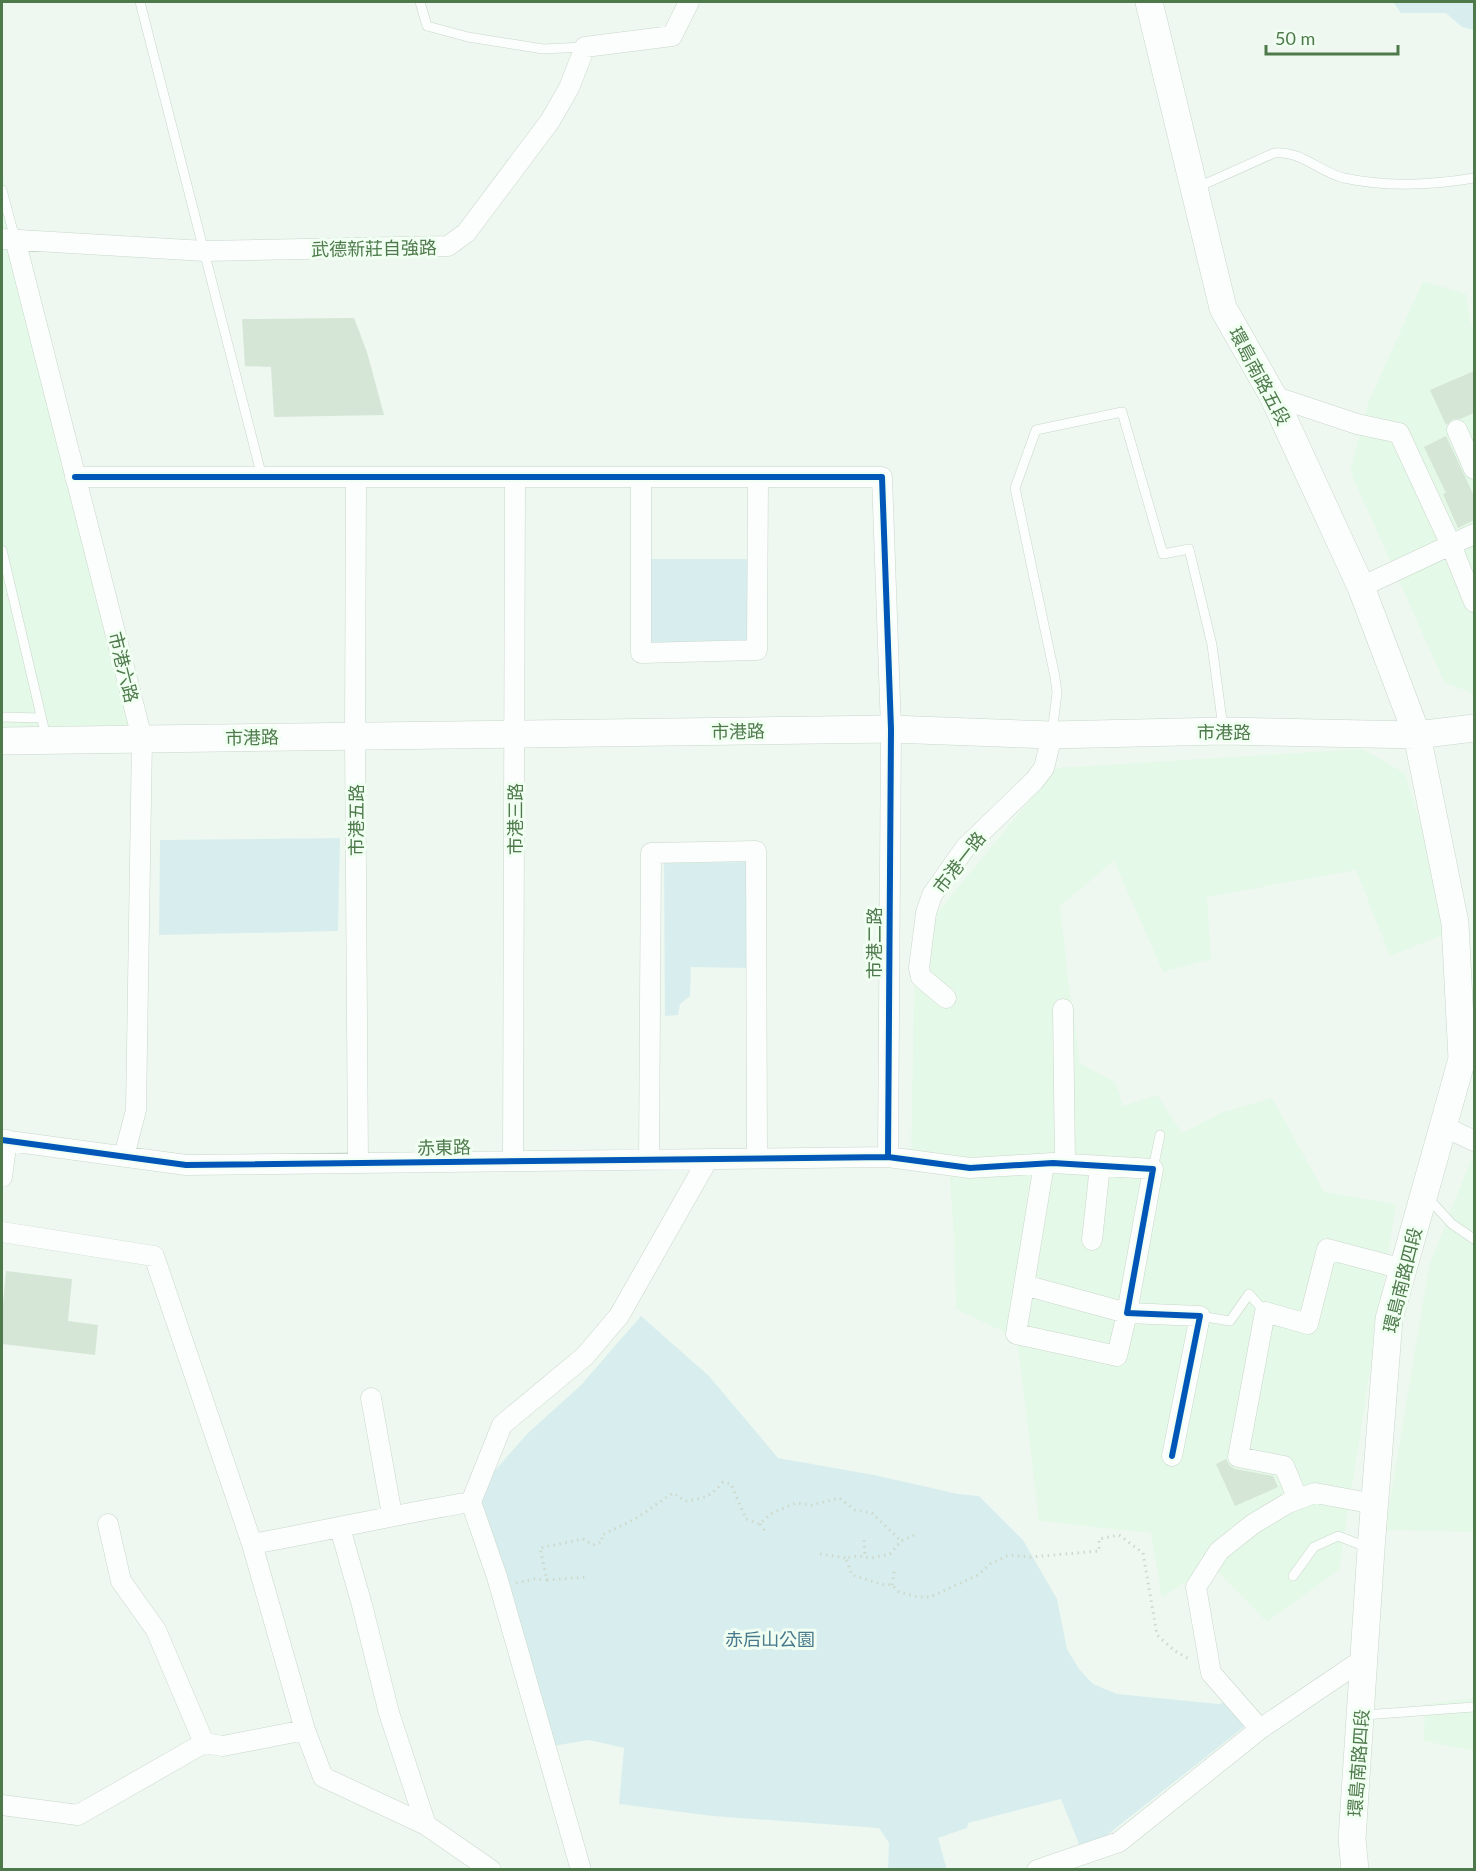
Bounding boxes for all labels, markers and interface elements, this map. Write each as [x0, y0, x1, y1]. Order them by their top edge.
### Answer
scale bar [1266, 18, 1398, 56]
text: 50 m [1275, 27, 1315, 49]
street label: 武德新莊自強路 [311, 236, 437, 260]
street label: 環島南路五段 [1225, 323, 1295, 429]
street label: 市港六路 [105, 629, 143, 705]
street label: 市港路 [711, 720, 765, 742]
street label: 市港路 [1197, 721, 1251, 743]
street label: 市港路 [225, 726, 279, 748]
street label: 市港三路 [504, 783, 526, 855]
street label: 市港五路 [345, 784, 367, 856]
street label: 市港一路 [928, 827, 990, 897]
street label: 市港二路 [863, 907, 885, 979]
street label: 赤東路 [417, 1136, 471, 1158]
street label: 環島南路四段 [1378, 1225, 1426, 1335]
park label: 赤后山公園 [725, 1628, 815, 1650]
street label: 環島南路四段 [1343, 1708, 1373, 1818]

